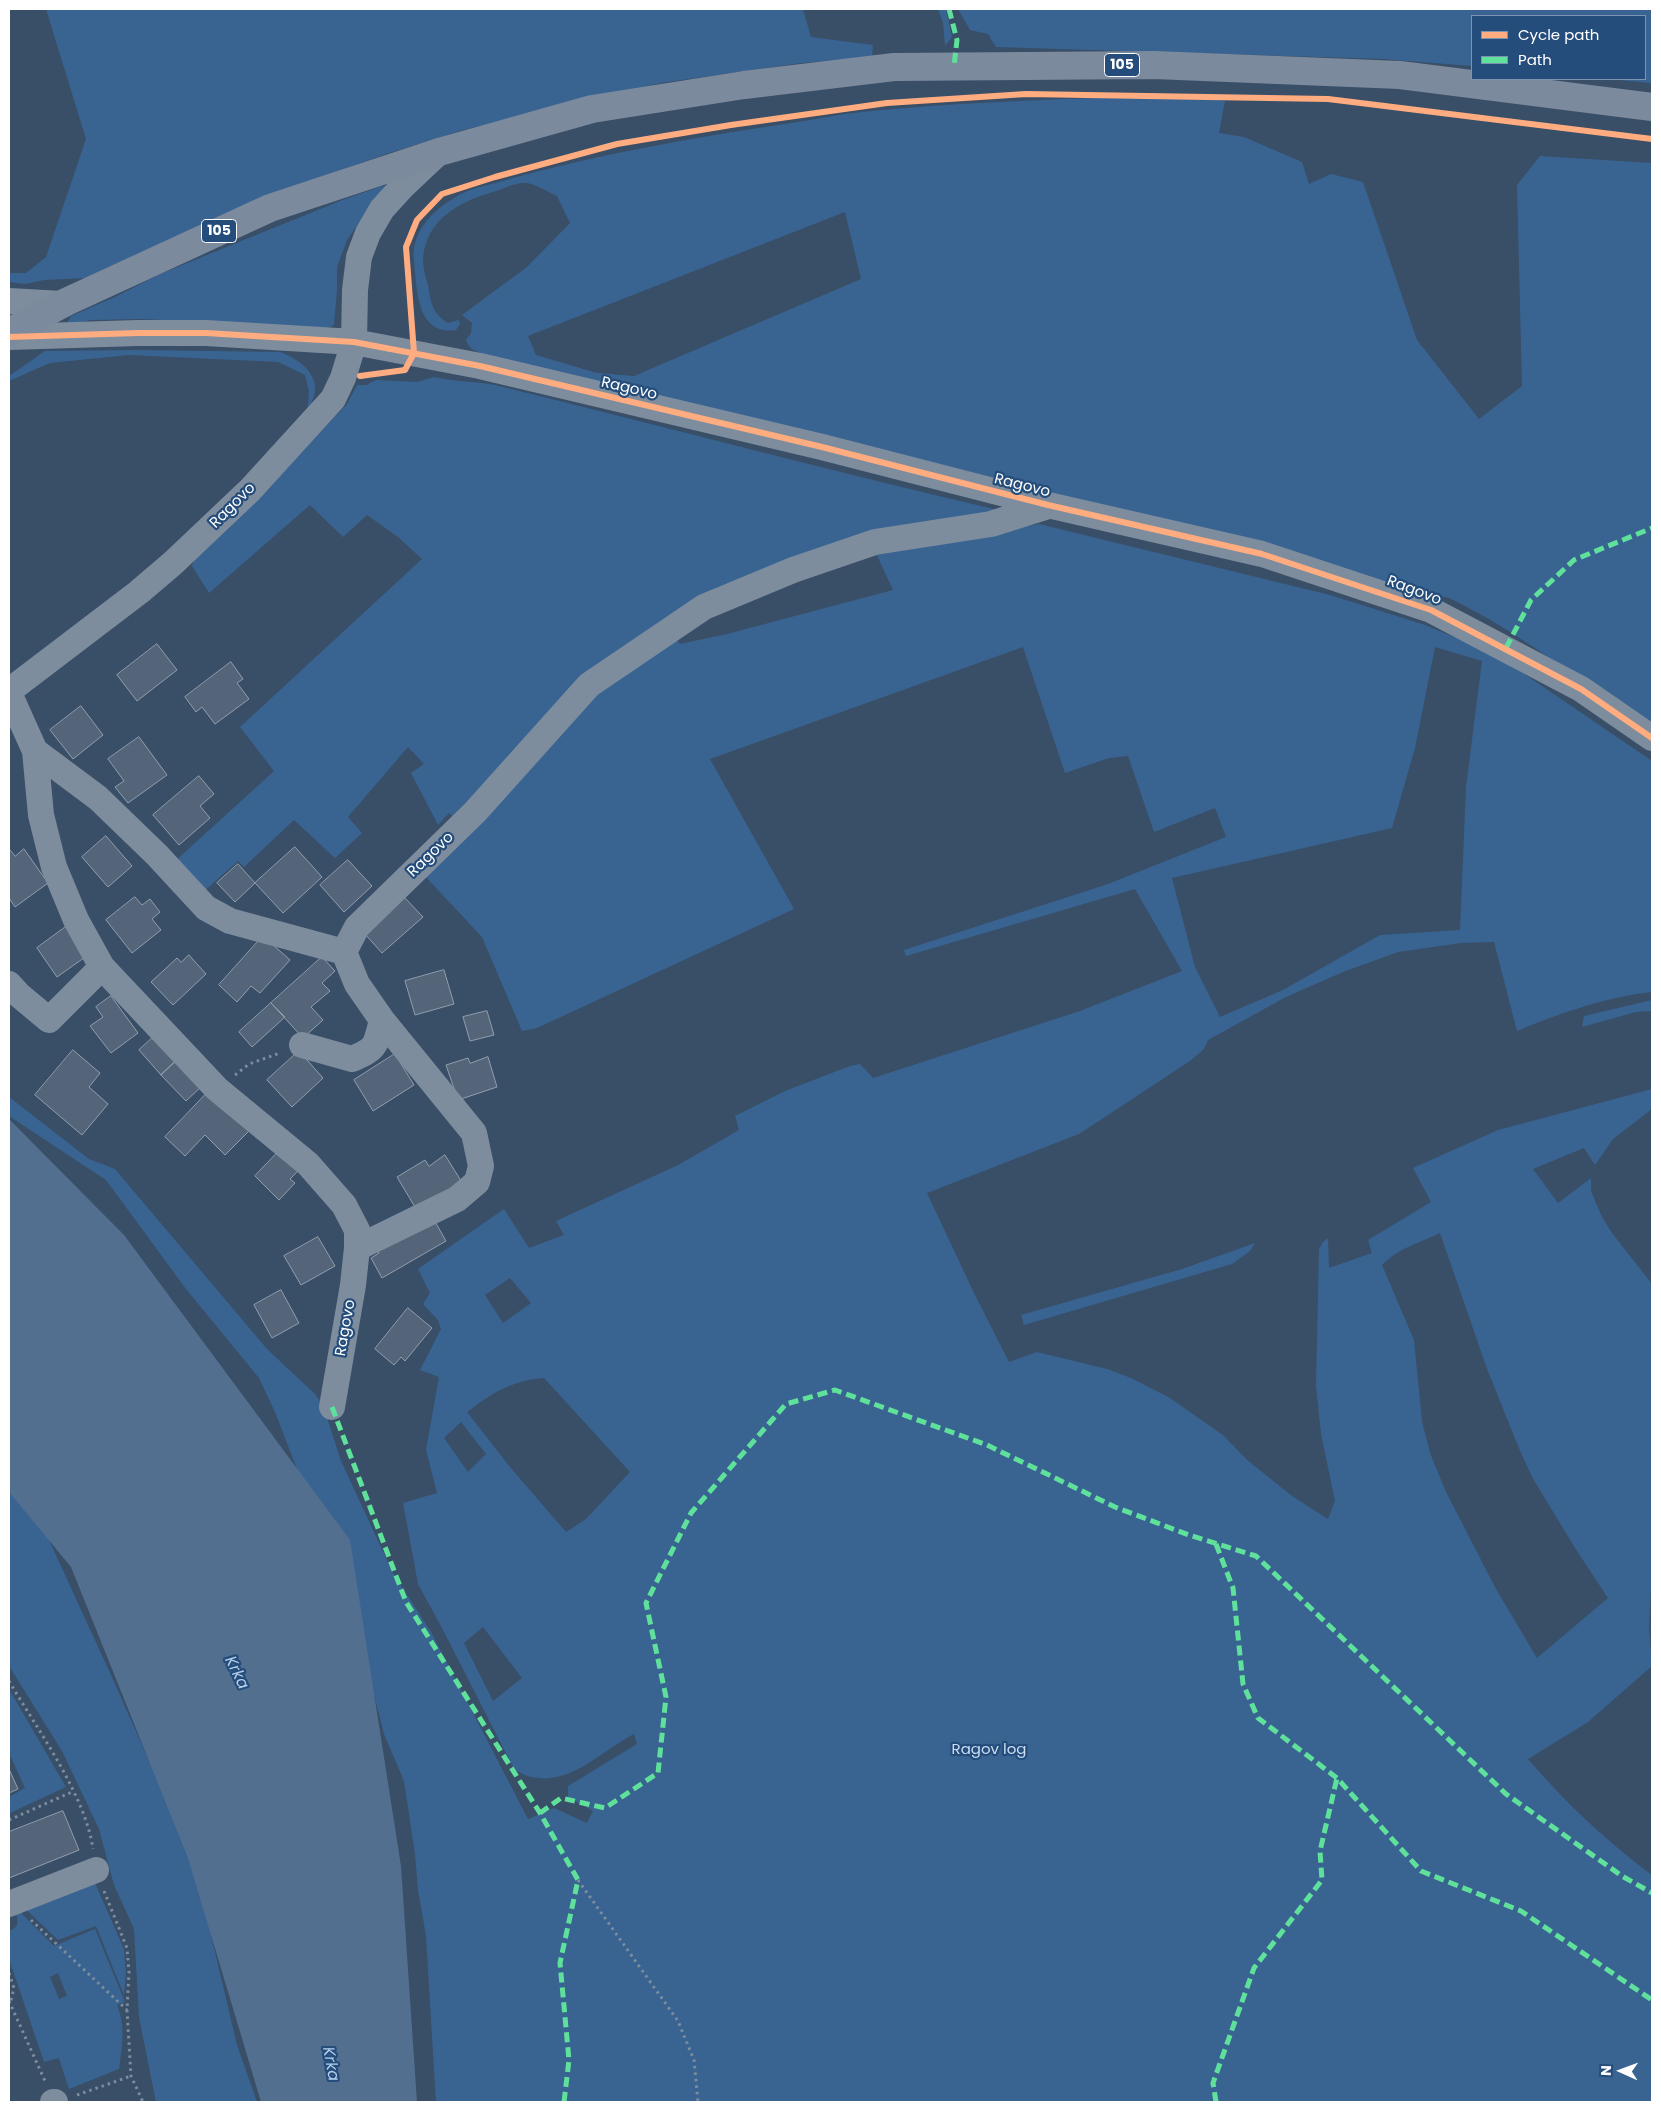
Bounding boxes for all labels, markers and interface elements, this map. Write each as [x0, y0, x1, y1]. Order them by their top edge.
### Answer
legend [1471, 15, 1646, 80]
text: Cycle path [1518, 24, 1599, 45]
text: Path [1518, 49, 1552, 70]
road number: 105 [1104, 54, 1140, 76]
road number: 105 [202, 220, 236, 242]
street label: Ragovo [599, 374, 659, 404]
street label: Ragovo [992, 470, 1052, 502]
street label: Ragovo [206, 479, 260, 533]
street label: Ragovo [1384, 572, 1444, 610]
street label: Ragovo [404, 829, 458, 881]
street label: Ragovo [332, 1298, 360, 1358]
water label: Krka [220, 1653, 252, 1693]
park label: Ragov log [952, 1741, 1026, 1759]
water label: Krka [318, 2045, 342, 2083]
north arrow [1596, 2046, 1646, 2096]
text: N [1596, 2065, 1616, 2076]

